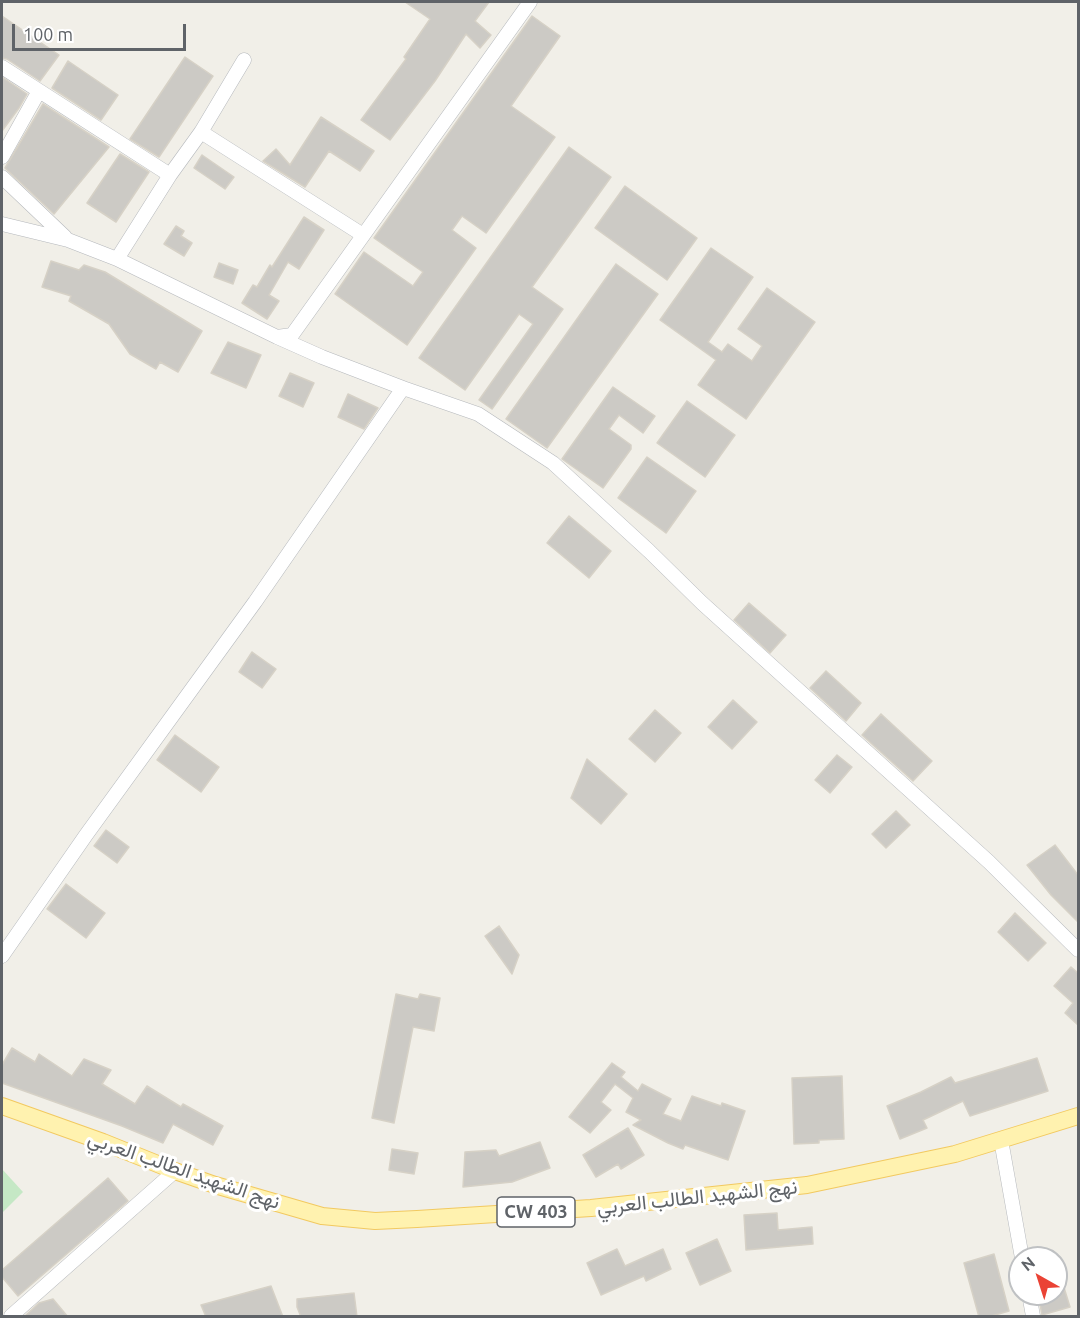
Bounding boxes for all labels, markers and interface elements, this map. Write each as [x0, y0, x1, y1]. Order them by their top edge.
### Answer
scale bar [15, 12, 189, 50]
text: 100 m [23, 24, 73, 44]
street label: نهج الشهيد الطالب العربي [85, 1126, 283, 1214]
street label: نهج الشهيد الطالب العربي [596, 1175, 798, 1219]
road number: CW 403 [497, 1197, 575, 1227]
north arrow [1008, 1246, 1068, 1306]
text: N [1018, 1253, 1038, 1274]

